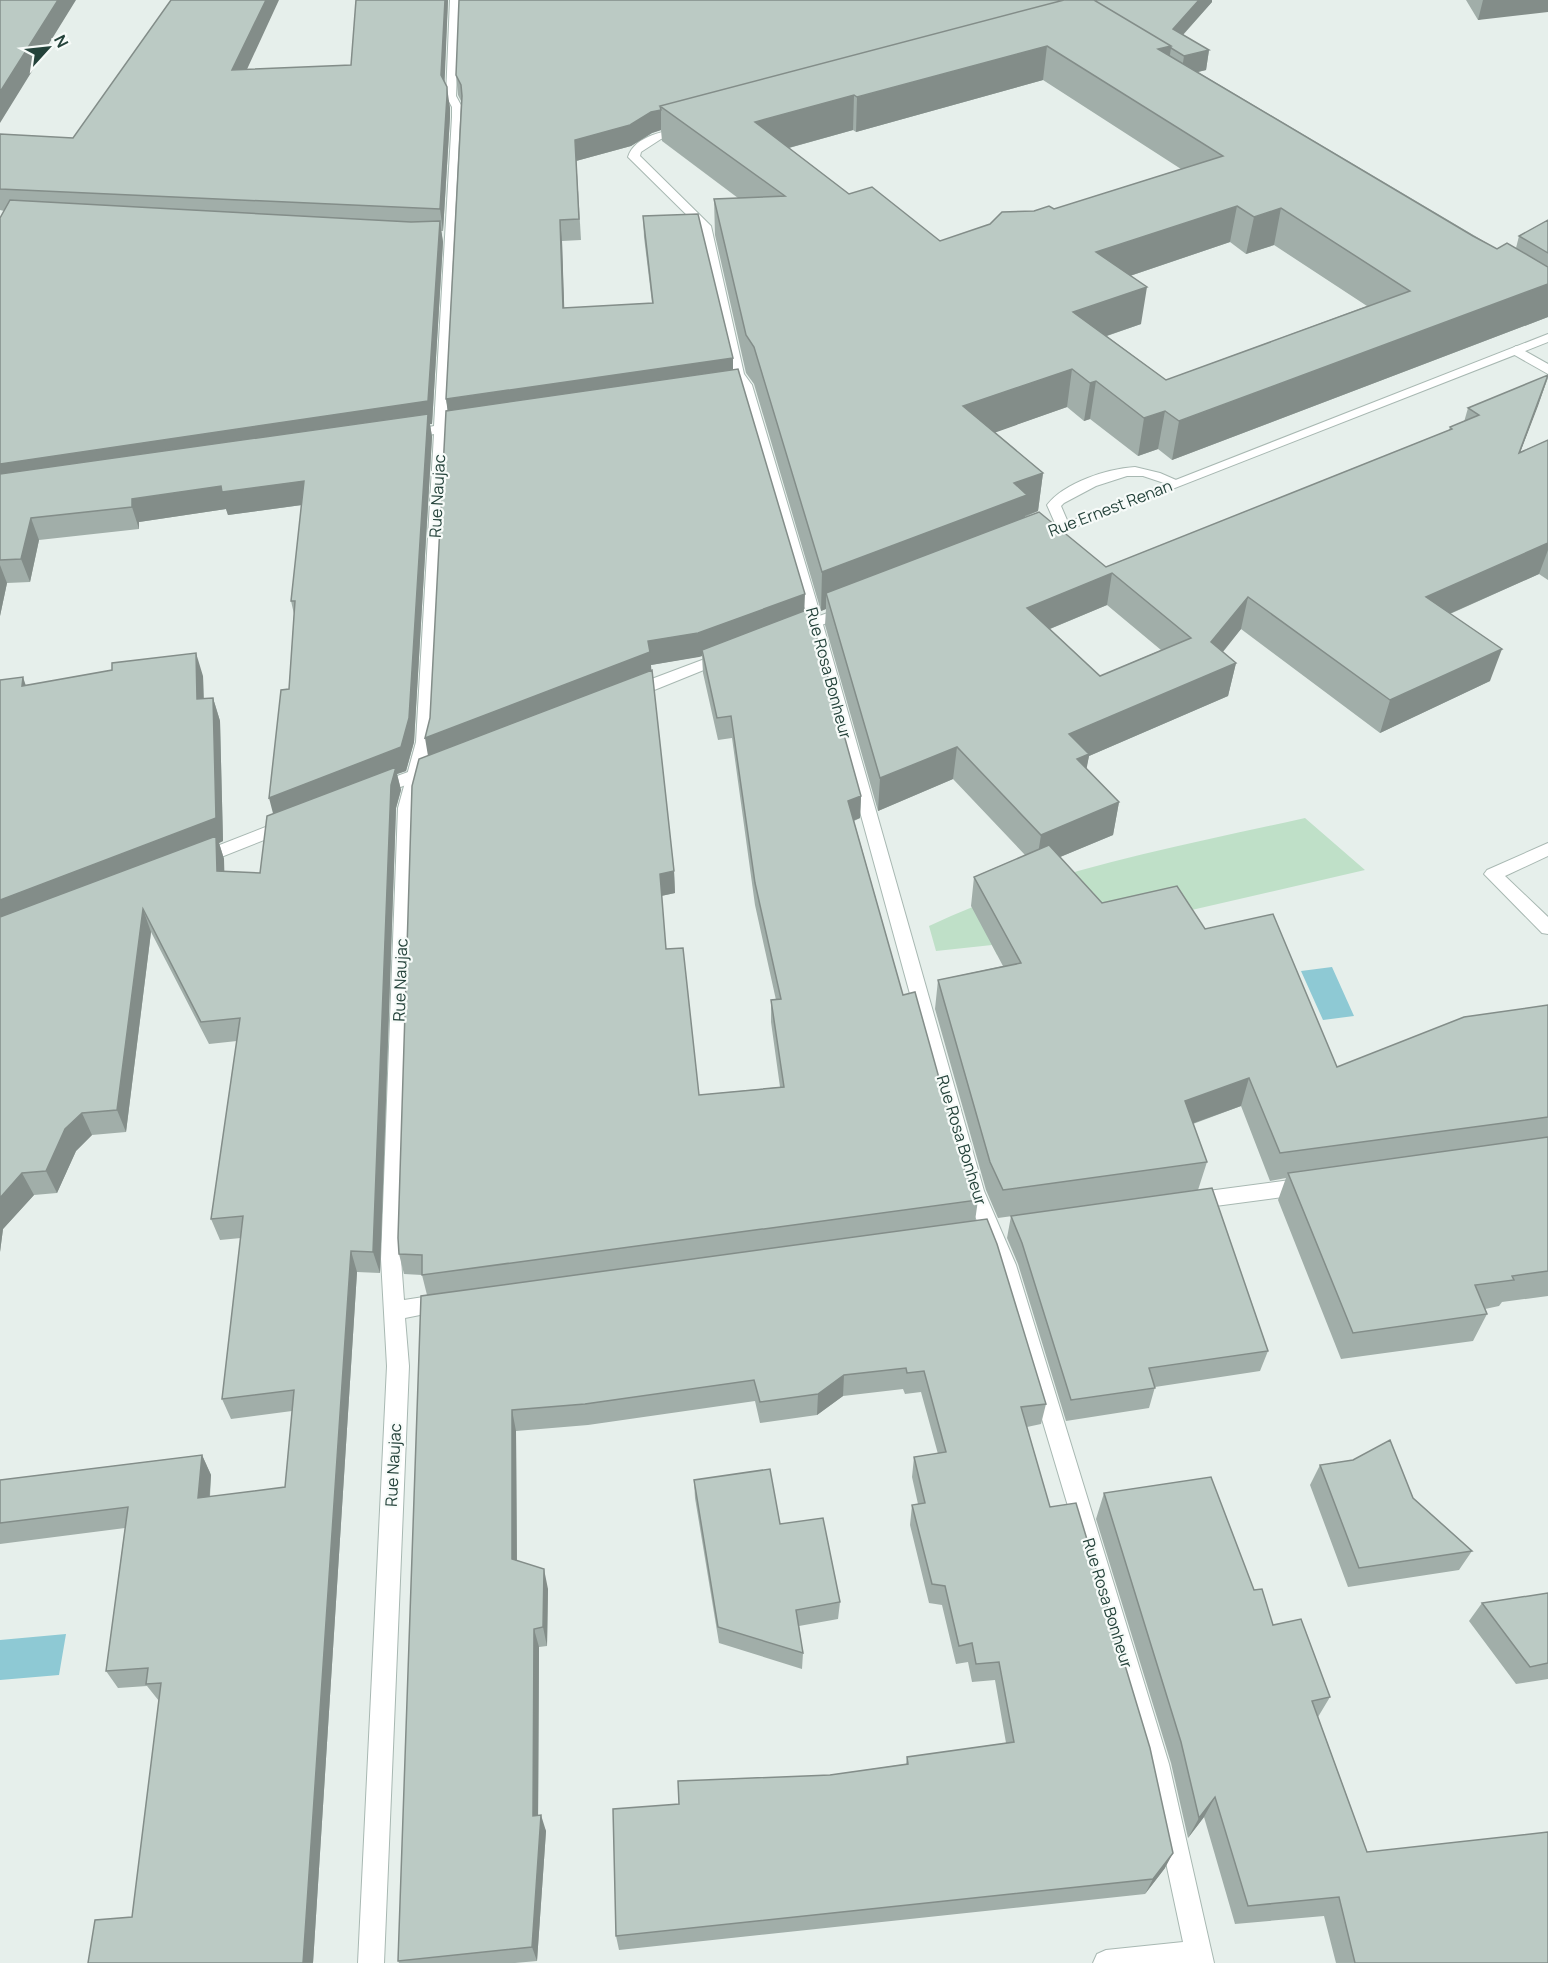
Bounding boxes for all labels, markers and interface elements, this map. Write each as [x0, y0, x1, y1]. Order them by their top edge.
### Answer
north arrow [18, 18, 78, 78]
text: N [49, 31, 74, 51]
street label: Rue Naujac [424, 454, 450, 538]
street label: Rue Ernest Renan [1045, 474, 1175, 542]
street label: Rue Rosa Bonheur [801, 605, 857, 741]
street label: Rue Naujac [388, 938, 412, 1022]
street label: Rue Rosa Bonheur [932, 1072, 992, 1208]
street label: Rue Naujac [380, 1423, 406, 1507]
street label: Rue Rosa Bonheur [1078, 1535, 1138, 1671]

